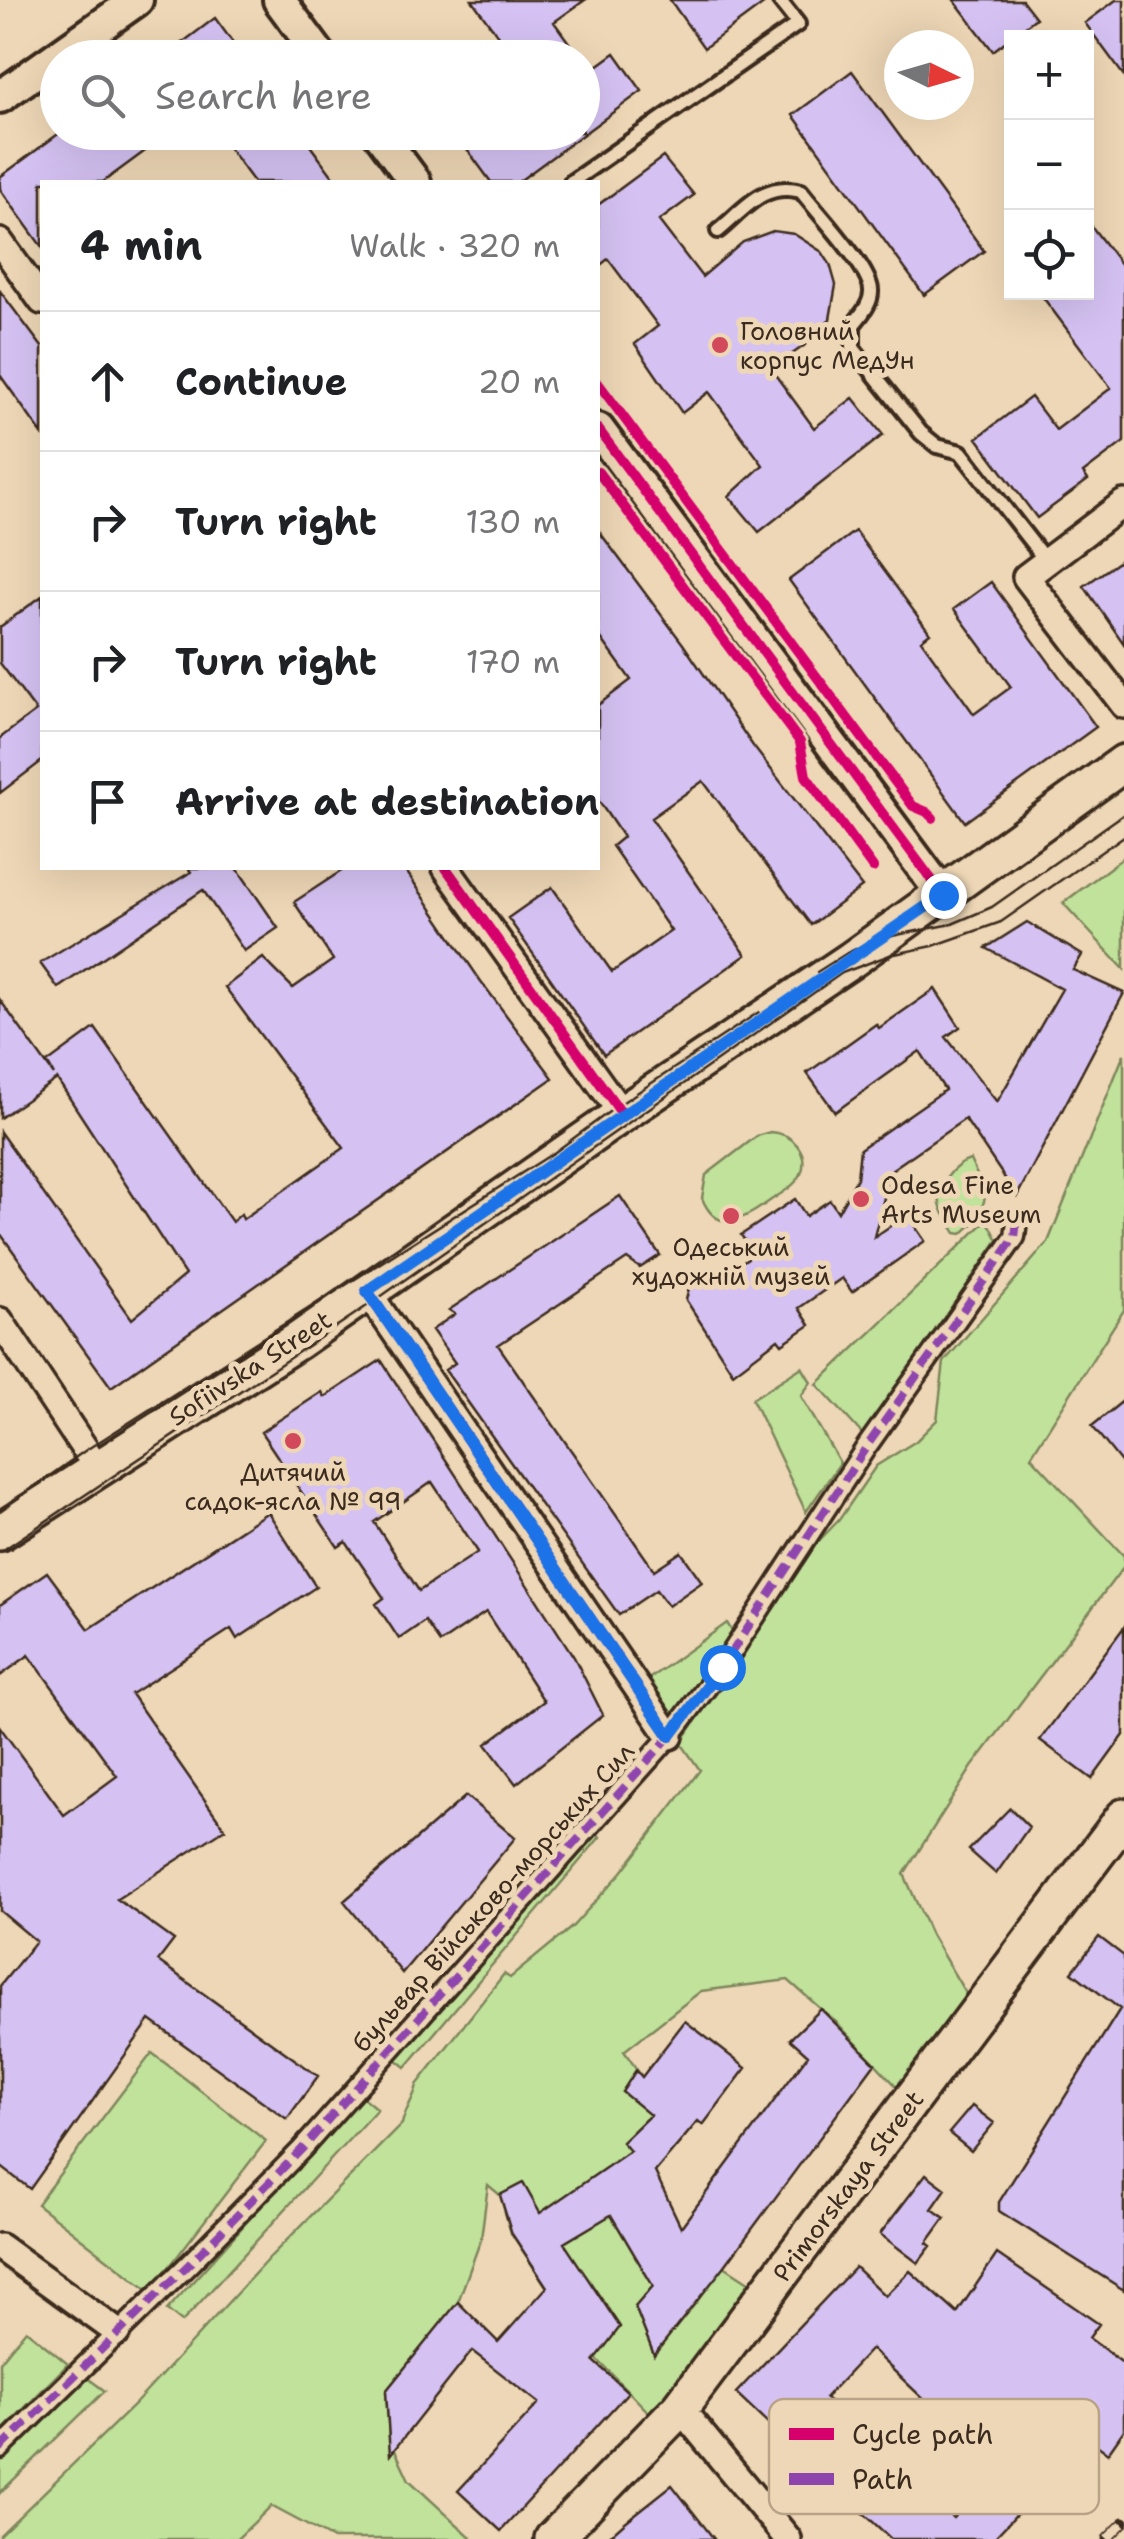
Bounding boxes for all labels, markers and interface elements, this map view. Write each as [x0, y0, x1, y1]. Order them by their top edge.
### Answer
north arrow [884, 30, 974, 120]
map controls [1004, 30, 1094, 300]
button: + [1004, 30, 1094, 120]
search box [40, 40, 600, 150]
icon: search [75, 68, 130, 123]
text: Search here [155, 70, 372, 121]
button: − [1004, 120, 1094, 210]
button: locate [1004, 210, 1094, 300]
text: 4 min [80, 217, 202, 273]
text: Walk · 320 m [349, 224, 560, 267]
place label: Головний корпус МедУн [740, 314, 915, 377]
marker: Головний корпус МедУн [709, 334, 731, 356]
icon: ahead [80, 354, 135, 409]
text: Continue [175, 356, 347, 407]
text: 20 m [478, 360, 560, 403]
icon: right [80, 494, 135, 549]
text: Turn right [175, 496, 377, 547]
text: 130 m [465, 500, 560, 543]
icon: right [80, 634, 135, 689]
text: Turn right [175, 636, 377, 687]
text: 170 m [466, 640, 560, 683]
icon: arrive [80, 774, 135, 829]
text: Arrive at destination [175, 776, 599, 827]
route end [921, 873, 967, 919]
place label: Odesa Fine Arts Museum [881, 1168, 1041, 1231]
marker: Odesa Fine Arts Museum [850, 1188, 872, 1210]
marker: Одеський художній музей [720, 1205, 742, 1227]
place label: Одеський художній музей [632, 1230, 830, 1293]
street label: Sofiivska Street [162, 1303, 338, 1433]
marker: Дитячий садок-ясла № 99 [282, 1430, 304, 1452]
place label: Дитячий садок-ясла № 99 [184, 1455, 402, 1518]
route start [700, 1645, 746, 1691]
street label: бульвар Військово-морських Сил [344, 1735, 642, 2059]
street label: Primorskaya Street [765, 2083, 931, 2289]
legend [769, 2399, 1099, 2514]
text: Cycle path [852, 2415, 994, 2453]
text: Path [852, 2460, 913, 2498]

